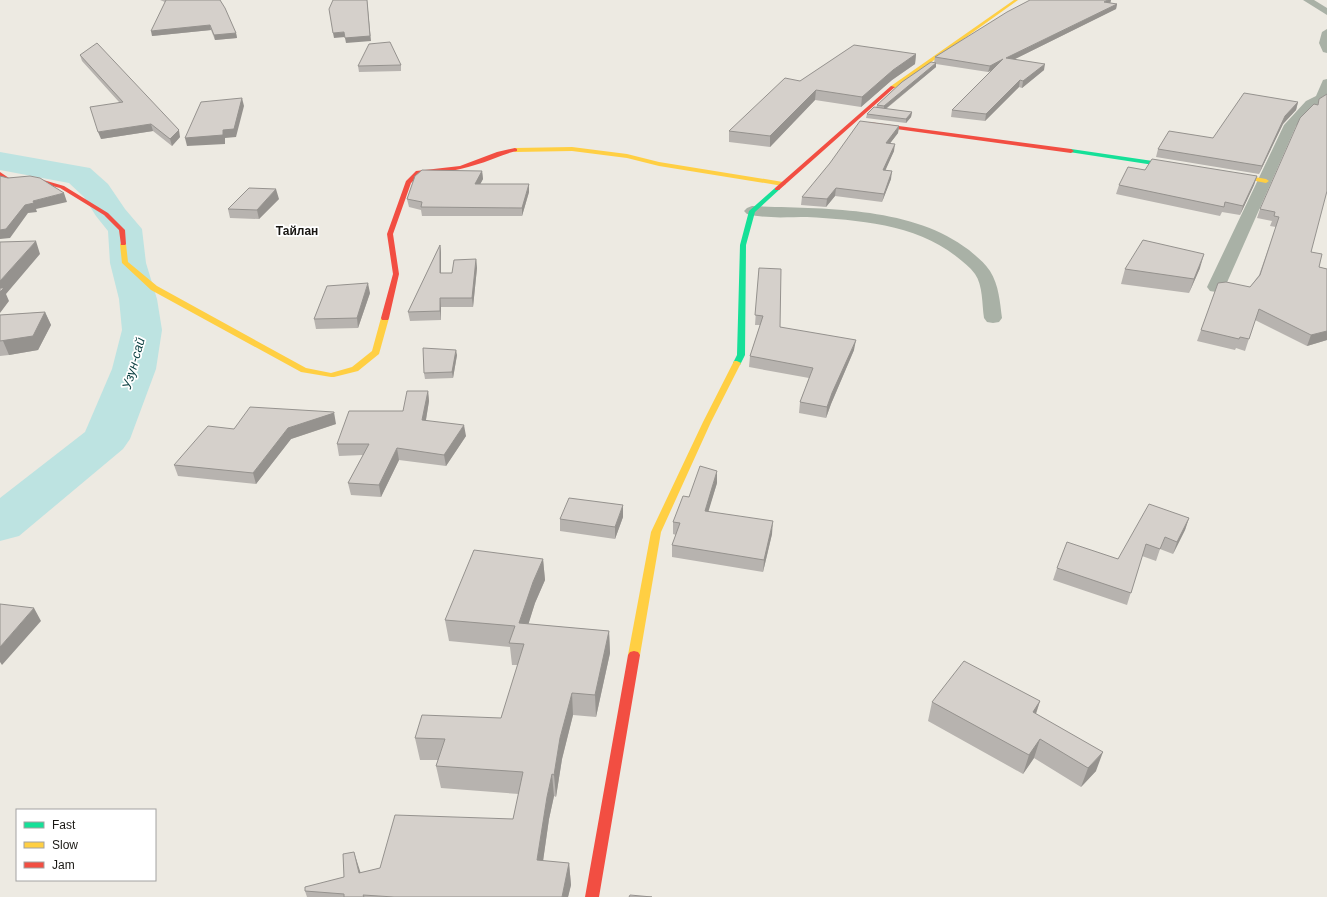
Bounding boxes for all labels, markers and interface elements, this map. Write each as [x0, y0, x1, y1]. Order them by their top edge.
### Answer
district label: Тайлан [276, 224, 318, 238]
water label: Узун-сай [119, 336, 148, 392]
legend [16, 809, 156, 881]
text: Fast [52, 818, 76, 832]
text: Slow [52, 838, 78, 852]
text: Jam [52, 858, 75, 872]

